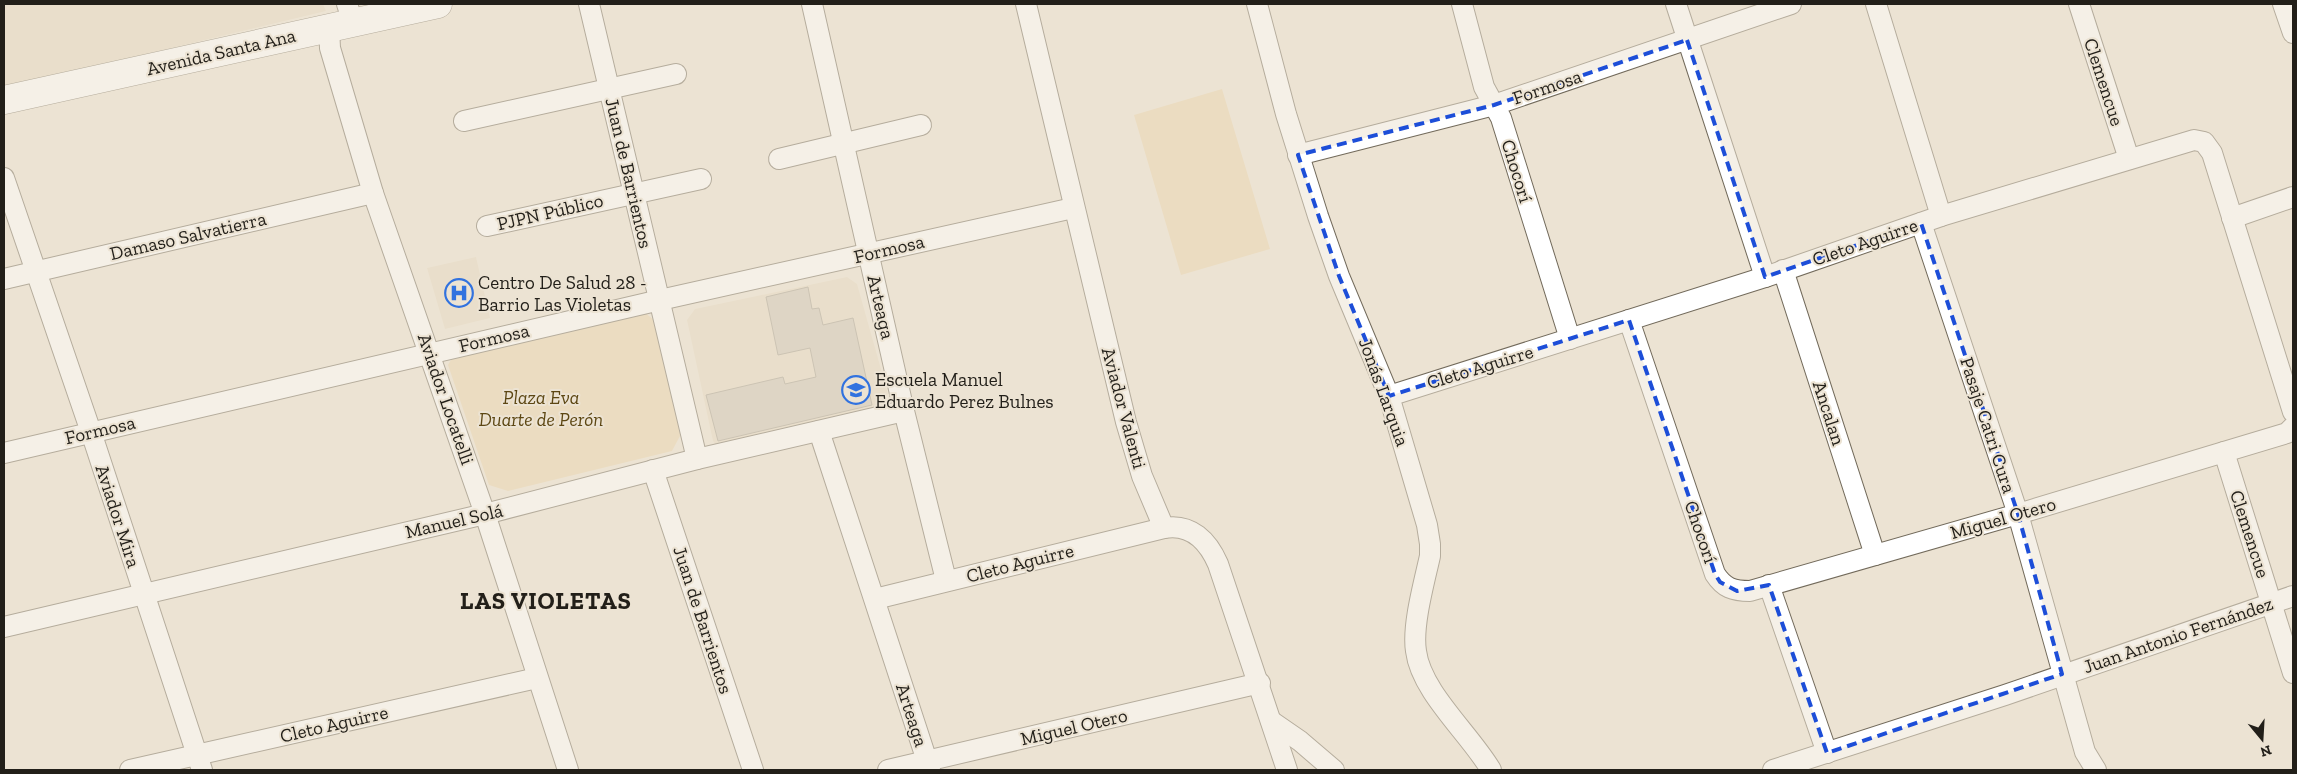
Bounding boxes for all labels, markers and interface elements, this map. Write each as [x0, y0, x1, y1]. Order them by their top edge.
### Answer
street label: Avenida Santa Ana [144, 24, 298, 80]
street label: Clemencue [2079, 35, 2129, 129]
street label: Formosa [1509, 64, 1585, 110]
street label: Juan de Barrientos [600, 95, 658, 251]
street label: Chocorí [1497, 137, 1537, 205]
street label: PJPN Público [495, 189, 606, 235]
street label: Damaso Salvatierra [108, 207, 268, 265]
street label: Cleto Aguirre [1809, 213, 1921, 271]
street label: Formosa [852, 230, 926, 268]
place label: Centro De Salud 28 - Barrio Las Violetas [478, 271, 647, 316]
street label: Arteaga [862, 273, 900, 341]
hospital icon: Centro De Salud 28 - Barrio Las Violetas [444, 278, 474, 308]
street label: Formosa [457, 319, 531, 357]
street label: Aviador Locatelli [413, 330, 479, 468]
street label: Jonás Larquia [1354, 335, 1414, 449]
street label: Cleto Aguirre [1424, 340, 1536, 394]
street label: Aviador Valenti [1097, 345, 1151, 471]
street label: Pasaje Catri Cura [1955, 354, 2021, 496]
place label: Escuela Manuel Eduardo Perez Bulnes [875, 368, 1054, 413]
school or university icon: Escuela Manuel Eduardo Perez Bulnes [841, 375, 871, 405]
street label: Ancalan [1808, 378, 1850, 448]
park label: Plaza Eva Duarte de Perón [479, 386, 603, 431]
street label: Formosa [63, 411, 137, 449]
street label: Aviador Mira [91, 462, 145, 570]
street label: Clemencue [2225, 487, 2275, 581]
street label: Miguel Otero [1947, 492, 2059, 544]
street label: Chocorí [1680, 498, 1722, 566]
street label: Manuel Solá [403, 499, 505, 543]
street label: Cleto Aguirre [964, 539, 1076, 587]
street label: Juan de Barrientos [668, 543, 738, 697]
district label: LAS VIOLETAS [460, 586, 632, 615]
street label: Juan Antonio Fernández [2080, 592, 2276, 678]
street label: Arteaga [891, 681, 933, 749]
street label: Cleto Aguirre [278, 700, 390, 748]
street label: Miguel Otero [1018, 703, 1130, 750]
north arrow [2237, 714, 2287, 764]
text: N [2258, 741, 2274, 761]

